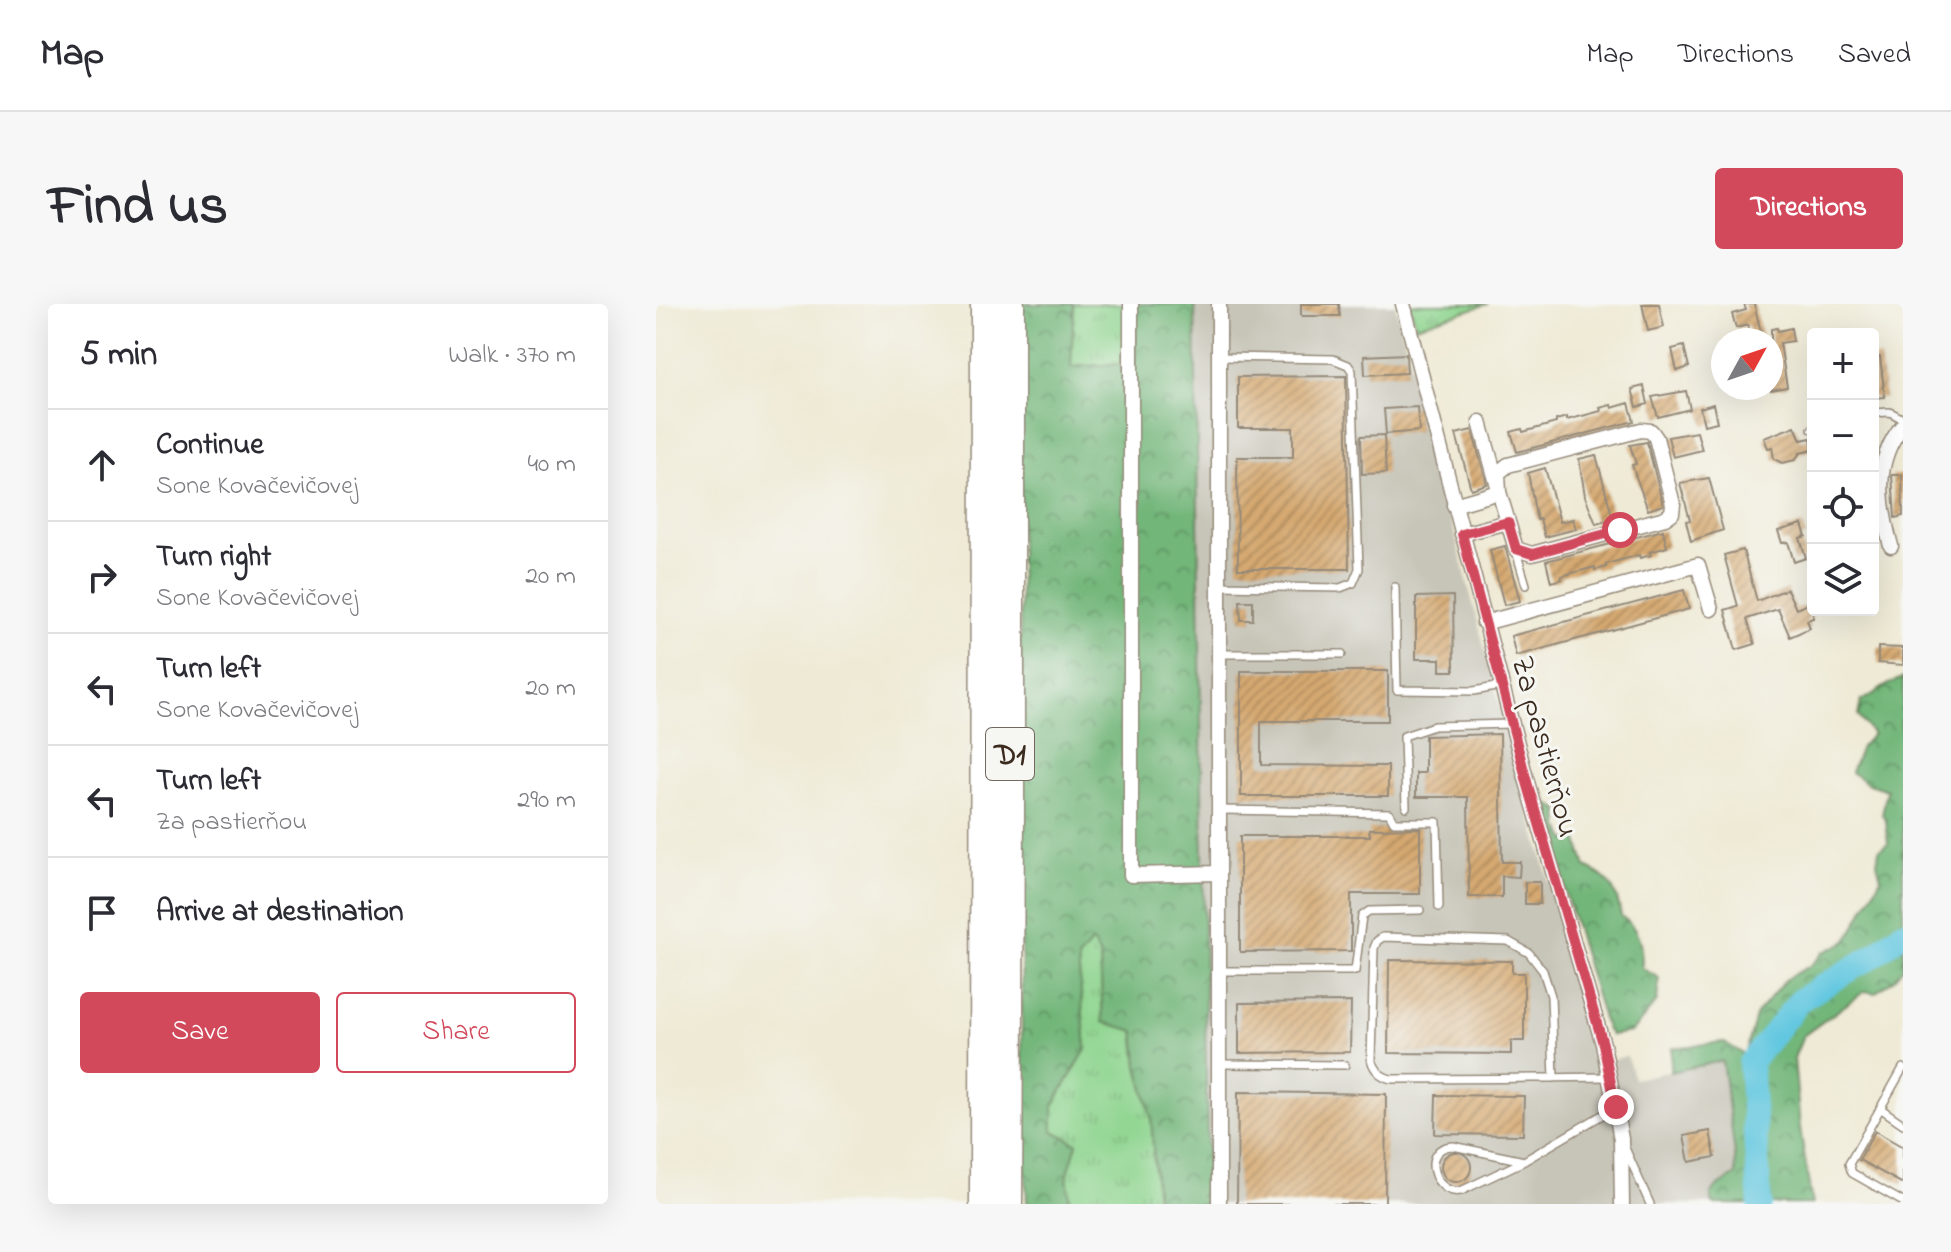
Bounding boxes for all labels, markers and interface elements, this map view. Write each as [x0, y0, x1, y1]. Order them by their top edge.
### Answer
text: Map [40, 27, 104, 83]
text: Map [1586, 35, 1634, 76]
text: Directions [1678, 35, 1794, 76]
text: Saved [1838, 35, 1911, 76]
text: Find us [48, 168, 228, 249]
button: Directions [1715, 168, 1903, 249]
north arrow [1711, 328, 1783, 400]
map controls [1807, 328, 1879, 616]
button: + [1807, 328, 1879, 400]
text: 5 min [80, 331, 157, 381]
text: Walk · 370 m [448, 337, 576, 375]
button: − [1807, 400, 1879, 472]
text: Continue [156, 424, 264, 468]
icon: ahead [80, 443, 124, 487]
text: 40 m [527, 446, 576, 484]
text: Sone Kovačevičovej [156, 468, 358, 506]
button: locate [1807, 472, 1879, 544]
route start [1602, 512, 1638, 548]
text: Turn right [156, 536, 271, 580]
button: layers [1807, 544, 1879, 616]
icon: right [80, 555, 124, 599]
text: 20 m [525, 558, 576, 596]
text: Sone Kovačevičovej [156, 580, 358, 618]
text: Turn left [156, 648, 261, 692]
street label: Za pastierňou [1497, 651, 1590, 843]
icon: left [80, 667, 124, 711]
text: 20 m [525, 670, 576, 708]
text: Sone Kovačevičovej [156, 692, 358, 730]
road number: D1 [986, 728, 1034, 780]
text: Turn left [156, 760, 261, 804]
icon: left [80, 779, 124, 823]
text: 290 m [517, 782, 576, 820]
text: Za pastierňou [156, 804, 307, 842]
icon: arrive [80, 891, 124, 935]
text: Arrive at destination [156, 891, 404, 935]
button: Save [80, 992, 320, 1073]
button: Share [336, 992, 576, 1073]
route end [1598, 1089, 1634, 1125]

